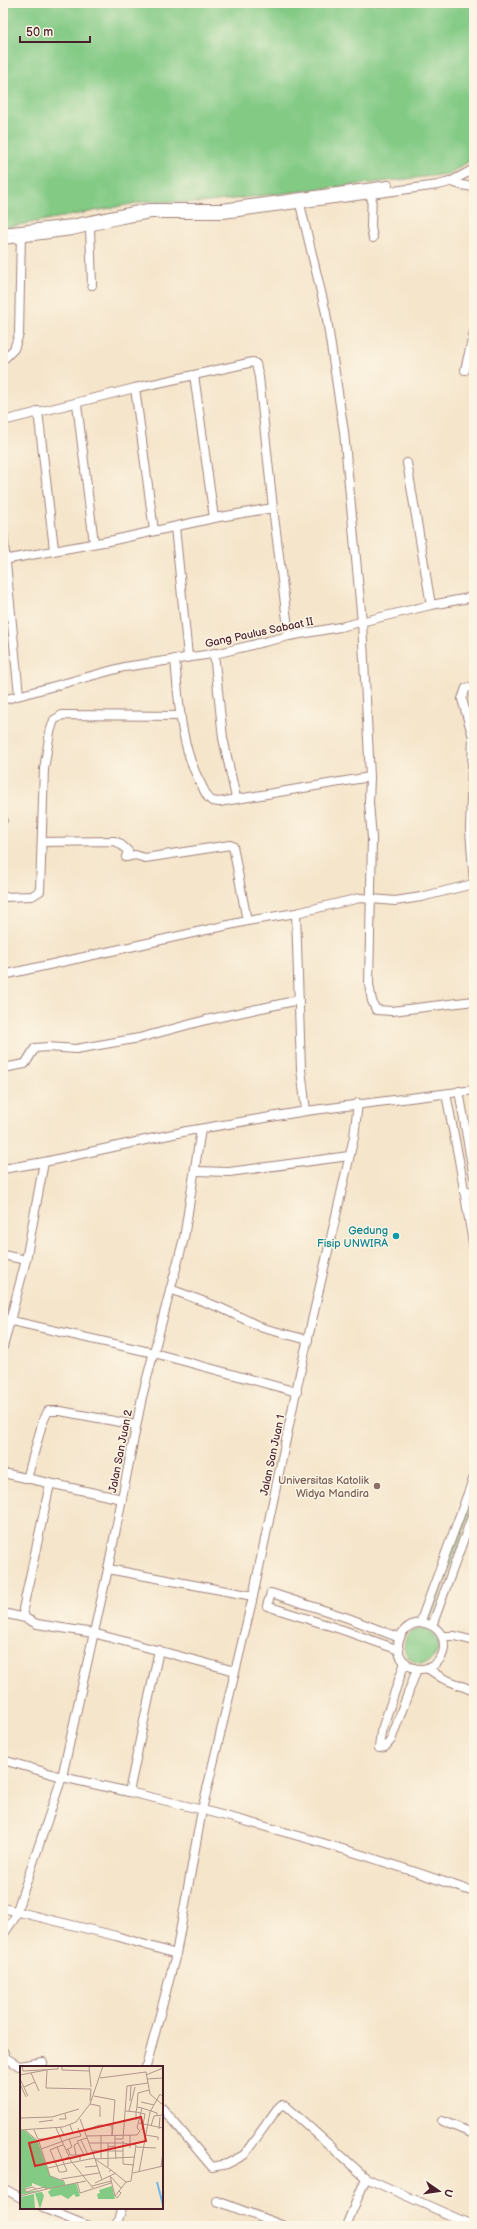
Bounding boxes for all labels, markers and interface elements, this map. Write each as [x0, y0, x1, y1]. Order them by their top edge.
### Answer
scale bar [20, 18, 90, 44]
text: 50 m [26, 25, 53, 40]
street label: Gang Paulus Sabaat II [204, 615, 315, 650]
place label: Gedung Fisip UNWIRA [317, 1224, 388, 1250]
marker: Gedung Fisip UNWIRA [391, 1231, 401, 1241]
street label: Jalan San Juan 2 [106, 1408, 135, 1494]
street label: Jalan San Juan 1 [258, 1414, 287, 1497]
place label: Universitas Katolik Widya Mandira [278, 1474, 370, 1500]
marker: Universitas Katolik Widya Mandira [372, 1481, 382, 1491]
inset map [20, 2066, 163, 2209]
north arrow [419, 2171, 459, 2211]
text: U [441, 2188, 455, 2199]

